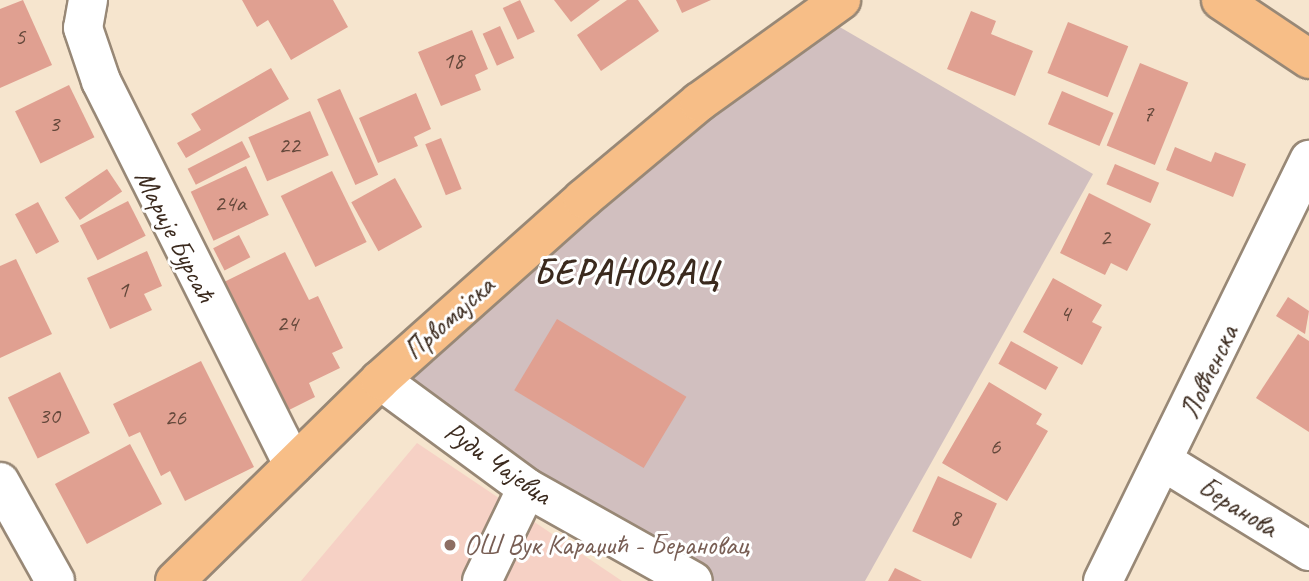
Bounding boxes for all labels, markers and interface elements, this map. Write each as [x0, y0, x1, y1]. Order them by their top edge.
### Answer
house number: 5 [15, 23, 25, 51]
house number: 18 [442, 47, 464, 75]
house number: 7 [1143, 100, 1153, 128]
house number: 3 [49, 110, 59, 138]
house number: 22 [278, 132, 300, 160]
street label: Марије Бурсаћ [127, 165, 223, 307]
house number: 24a [214, 190, 246, 218]
house number: 2 [1100, 224, 1110, 252]
district label: БЕРАНОВАЦ [529, 251, 725, 293]
street label: Првомајска [397, 269, 501, 367]
house number: 1 [118, 276, 128, 304]
house number: 4 [1060, 300, 1070, 328]
house number: 24 [276, 310, 298, 338]
street label: Ловћенска [1173, 320, 1245, 424]
house number: 30 [38, 402, 60, 430]
house number: 26 [164, 404, 186, 432]
street label: Руди Чајевца [438, 414, 558, 512]
house number: 6 [990, 433, 1000, 461]
street label: Беранова [1192, 470, 1284, 544]
house number: 8 [950, 504, 960, 532]
place label: ОШ Вук Караџић - Берановац [464, 528, 749, 562]
marker: ОШ Вук Караџић - Берановац [442, 537, 458, 553]

